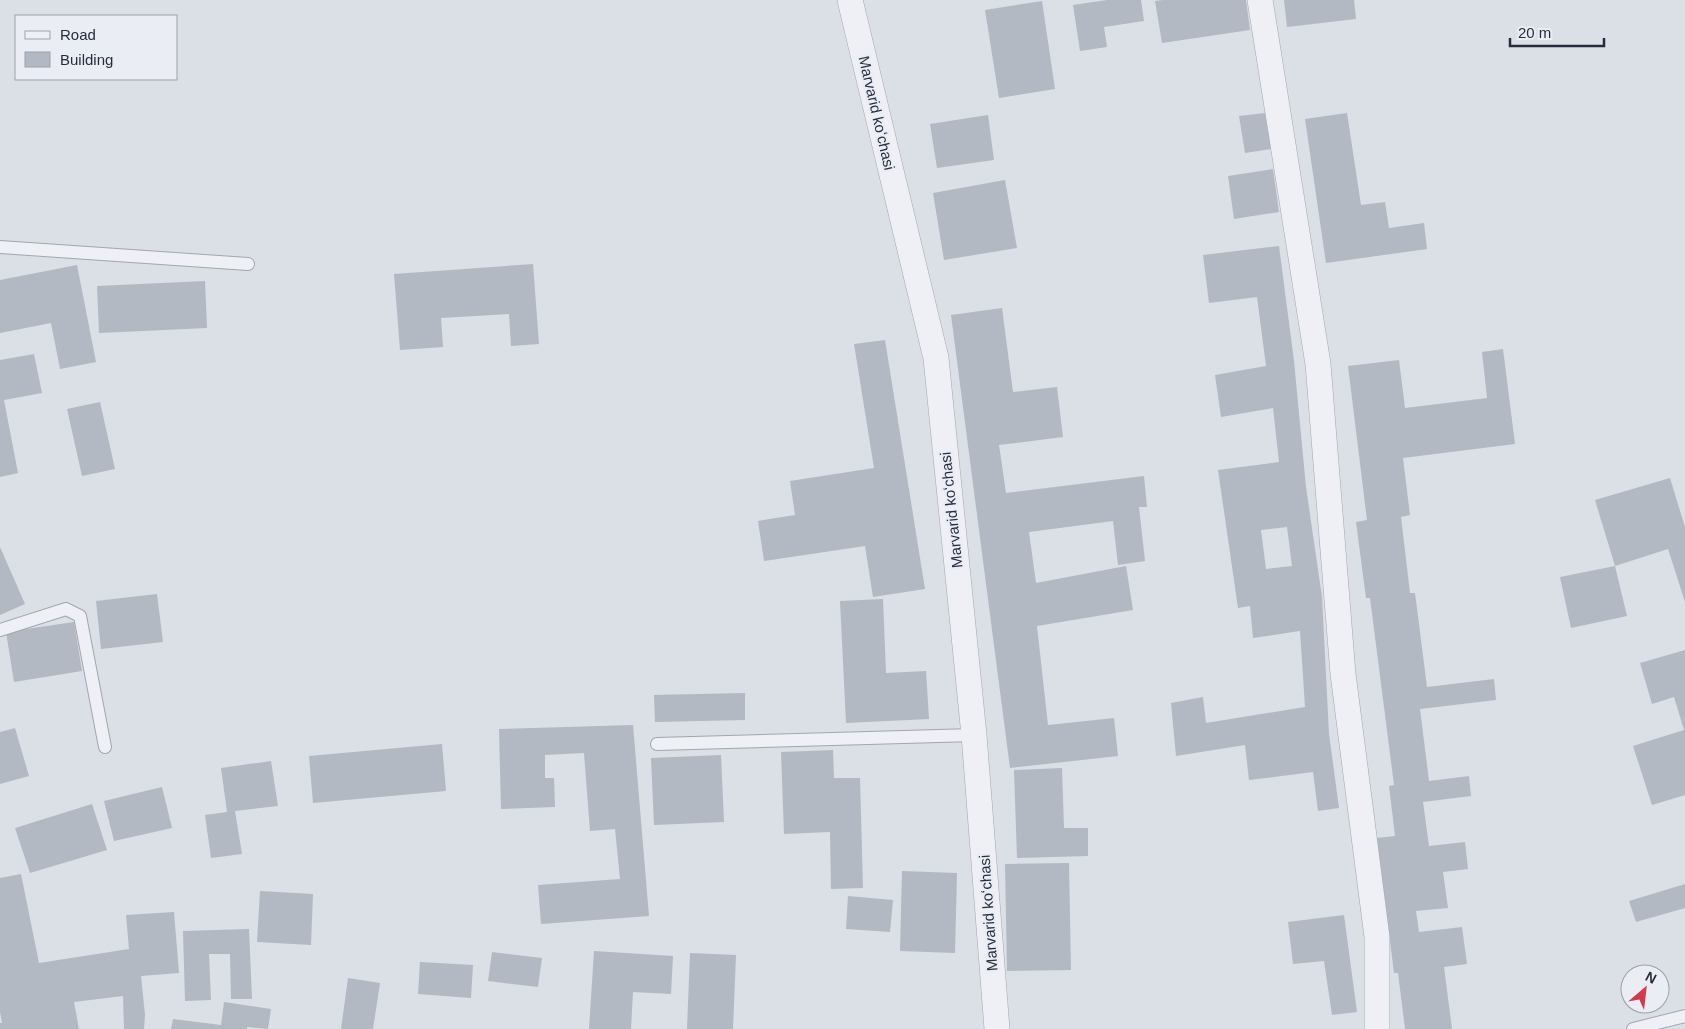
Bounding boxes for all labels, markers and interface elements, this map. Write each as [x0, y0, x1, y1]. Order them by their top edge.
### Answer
legend [15, 15, 178, 80]
scale bar [1510, 15, 1604, 47]
text: 20 m [1518, 24, 1551, 41]
text: Road [60, 26, 96, 43]
text: Building [60, 51, 113, 68]
street label: Marvarid koʻchasi [856, 54, 898, 172]
street label: Marvarid koʻchasi [936, 451, 966, 569]
street label: Marvarid koʻchasi [975, 854, 1001, 972]
north arrow [1620, 964, 1670, 1014]
text: N [1643, 968, 1659, 987]

